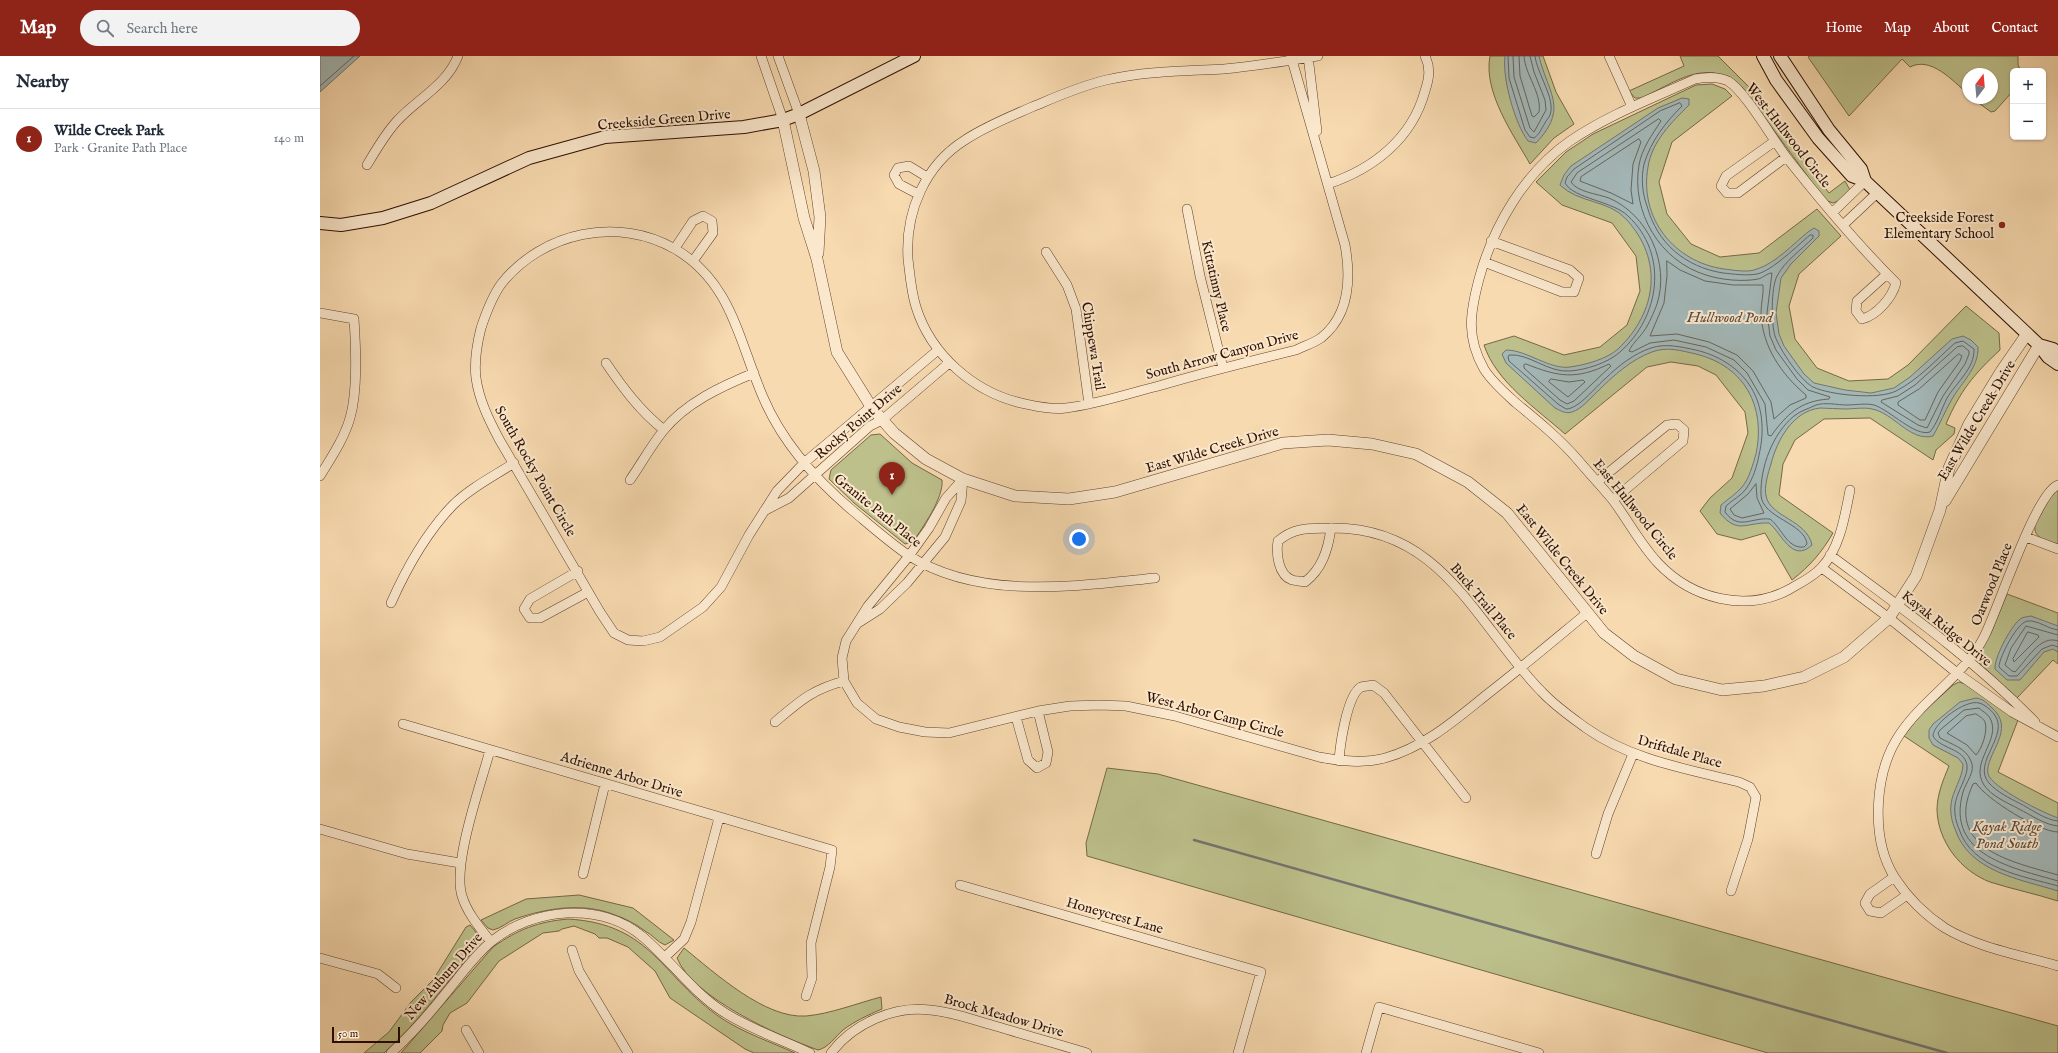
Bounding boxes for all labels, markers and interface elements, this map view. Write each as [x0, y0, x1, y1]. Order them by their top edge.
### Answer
search box [80, 10, 360, 46]
text: Map [20, 16, 56, 40]
icon: search [94, 17, 116, 39]
text: Search here [126, 19, 198, 38]
text: Home [1826, 19, 1862, 37]
text: Map [1884, 19, 1911, 37]
text: About [1933, 19, 1969, 37]
text: Contact [1991, 19, 2038, 37]
north arrow [1962, 68, 1998, 104]
map controls [2010, 68, 2046, 140]
button: + [2010, 68, 2046, 104]
text: Nearby [16, 72, 69, 93]
street label: West Hullwood Circle [1742, 80, 1835, 192]
button: − [2010, 104, 2046, 140]
street label: Creekside Green Drive [597, 105, 732, 135]
text: Wilde Creek Park [54, 121, 164, 140]
text: 1 [27, 130, 31, 147]
text: 140 m [274, 130, 304, 147]
text: Park · Granite Path Place [54, 140, 187, 157]
place label: Creekside Forest Elementary School [1884, 209, 1994, 243]
marker: Creekside Forest Elementary School [1997, 220, 2007, 230]
street label: Kittatinny Place [1197, 239, 1235, 334]
street label: Chippewa Trail [1077, 301, 1109, 392]
water label: Hullwood Pond [1686, 308, 1774, 327]
street label: South Arrow Canyon Drive [1144, 326, 1301, 384]
street label: East Wilde Creek Drive [1934, 356, 2020, 484]
street label: Rocky Point Drive [811, 380, 906, 464]
street label: South Rocky Point Circle [490, 403, 580, 541]
street label: East Wilde Creek Drive [1144, 422, 1281, 478]
street label: East Hullwood Circle [1589, 455, 1682, 564]
pin: 1 [879, 462, 905, 495]
street label: Granite Path Place [830, 470, 925, 552]
street label: East Wilde Creek Drive [1512, 501, 1613, 619]
your location [1069, 529, 1089, 549]
street label: Oarwood Place [1967, 540, 2017, 629]
street label: Buck Trail Place [1446, 560, 1521, 644]
street label: Kayak Ridge Drive [1898, 587, 1996, 671]
street label: West Arbor Camp Circle [1144, 688, 1286, 742]
street label: Driftdale Place [1635, 731, 1725, 773]
street label: Adrienne Arbor Drive [557, 747, 686, 802]
water label: Kayak Ridge Pond South [1971, 817, 2042, 853]
street label: Honeycrest Lane [1064, 894, 1166, 939]
street label: New Auburn Drive [401, 929, 487, 1024]
street label: Brock Meadow Drive [942, 990, 1066, 1042]
scale bar [332, 1025, 400, 1044]
text: 50 m [338, 1027, 358, 1041]

